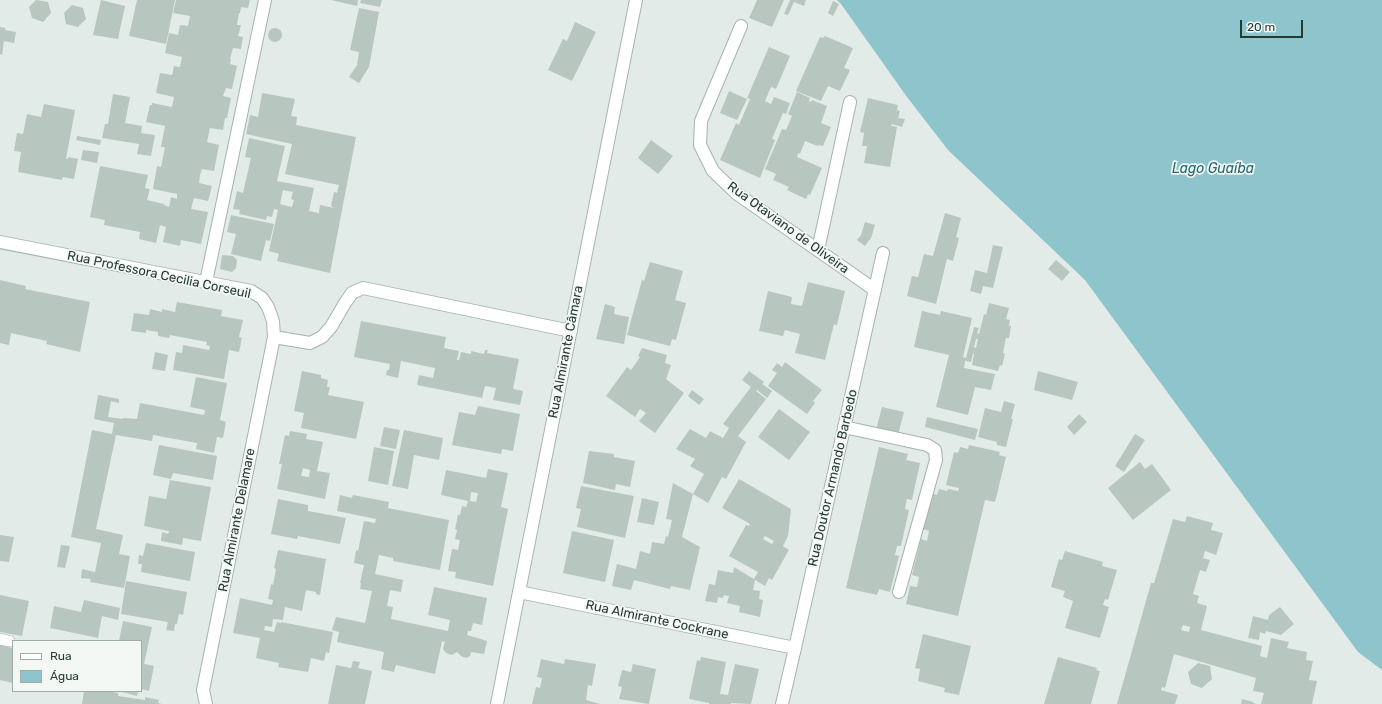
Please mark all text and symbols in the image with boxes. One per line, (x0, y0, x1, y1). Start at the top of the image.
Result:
scale bar (1242, 12, 1305, 38)
text: 20 m (1247, 20, 1275, 34)
water label: Lago Guaíba (1172, 161, 1254, 177)
street label: Rua Otaviano de Oliveira (724, 179, 852, 277)
street label: Rua Professora Cecilia Corseuil (66, 248, 252, 302)
street label: Rua Almirante Câmara (545, 284, 587, 420)
street label: Rua Doutor Armando Barbedo (805, 388, 861, 568)
street label: Rua Almirante Delamare (215, 447, 259, 593)
street label: Rua Almirante Cockrane (584, 597, 730, 643)
legend (12, 640, 142, 692)
text: Rua (50, 649, 72, 663)
text: Água (50, 669, 79, 683)

